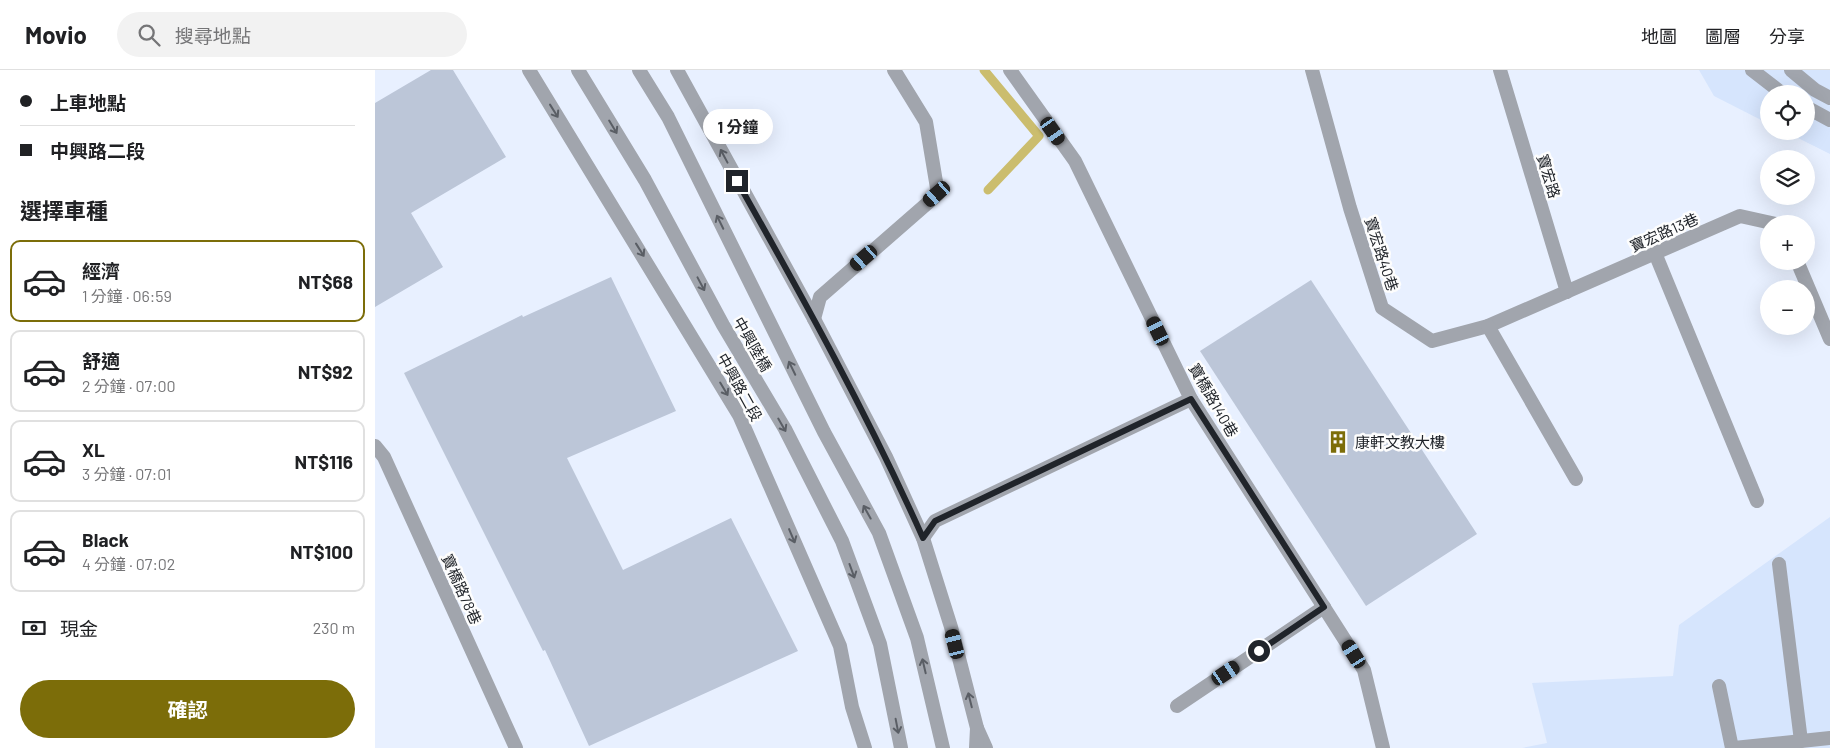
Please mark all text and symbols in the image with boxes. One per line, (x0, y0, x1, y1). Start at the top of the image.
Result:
search box (117, 12, 467, 57)
text: Movio (25, 20, 87, 49)
icon: search (135, 21, 163, 49)
text: 搜尋地點 (175, 24, 251, 47)
text: 地圖 (1641, 25, 1677, 47)
text: 圖層 (1705, 25, 1741, 47)
text: 分享 (1769, 25, 1805, 47)
map controls (1760, 85, 1815, 335)
button: locate (1760, 85, 1815, 140)
text: 上車地點 (50, 91, 126, 114)
one-way arrow (550, 104, 560, 118)
callout: 1 分鐘 (702, 108, 772, 144)
car (1038, 114, 1067, 148)
text: 1 分鐘 (718, 117, 758, 136)
one-way arrow (608, 119, 618, 133)
text: 中興路二段 (50, 139, 145, 162)
one-way arrow (718, 149, 728, 164)
button: layers (1760, 150, 1815, 205)
street label: 寶宏路 (1534, 152, 1564, 200)
route end (726, 170, 748, 192)
car (920, 178, 953, 210)
text: 選擇車種 (20, 197, 108, 223)
street label: 寶宏路13巷 (1627, 209, 1701, 255)
one-way arrow (715, 215, 724, 230)
street label: 寶宏路40巷 (1362, 215, 1402, 293)
button: + (1760, 215, 1815, 270)
one-way arrow (635, 242, 645, 256)
car (847, 242, 880, 274)
icon: car (22, 259, 67, 304)
text: 經濟 (82, 259, 120, 282)
text: NT$68 (298, 270, 353, 293)
one-way arrow (696, 276, 706, 291)
button: − (1760, 280, 1815, 335)
text: 1 分鐘 · 06:59 (82, 286, 172, 305)
street label: 中興陸橋 (730, 314, 776, 374)
car (1144, 314, 1171, 348)
icon: car (22, 349, 67, 394)
text: 舒適 (82, 349, 120, 372)
street label: 中興路二段 (714, 350, 766, 424)
text: NT$92 (298, 360, 353, 383)
street label: 寶橋路140巷 (1186, 360, 1242, 440)
one-way arrow (787, 361, 796, 376)
text: 2 分鐘 · 07:00 (82, 376, 176, 395)
one-way arrow (719, 381, 729, 395)
one-way arrow (777, 417, 787, 431)
building icon: 康軒文教大樓 (1325, 429, 1351, 455)
place label: 康軒文教大樓 (1355, 433, 1445, 451)
text: XL (82, 438, 105, 461)
icon: car (22, 439, 67, 484)
text: NT$116 (295, 450, 353, 473)
text: 3 分鐘 · 07:01 (82, 464, 171, 483)
one-way arrow (862, 504, 872, 519)
text: Black (82, 528, 129, 551)
one-way arrow (788, 528, 798, 543)
icon: car (22, 529, 67, 574)
text: NT$100 (290, 540, 353, 563)
street label: 寶橋路78巷 (439, 551, 485, 627)
text: 4 分鐘 · 07:02 (82, 554, 175, 573)
one-way arrow (849, 563, 858, 578)
icon: cash (20, 614, 48, 642)
text: 現金 (60, 617, 98, 640)
text: 230 m (313, 618, 355, 637)
car (944, 628, 965, 660)
car (1339, 637, 1368, 671)
route start (1248, 640, 1270, 662)
car (1209, 658, 1242, 688)
one-way arrow (919, 659, 928, 675)
button: 確認 (20, 680, 355, 738)
one-way arrow (965, 693, 974, 709)
one-way arrow (893, 718, 902, 734)

